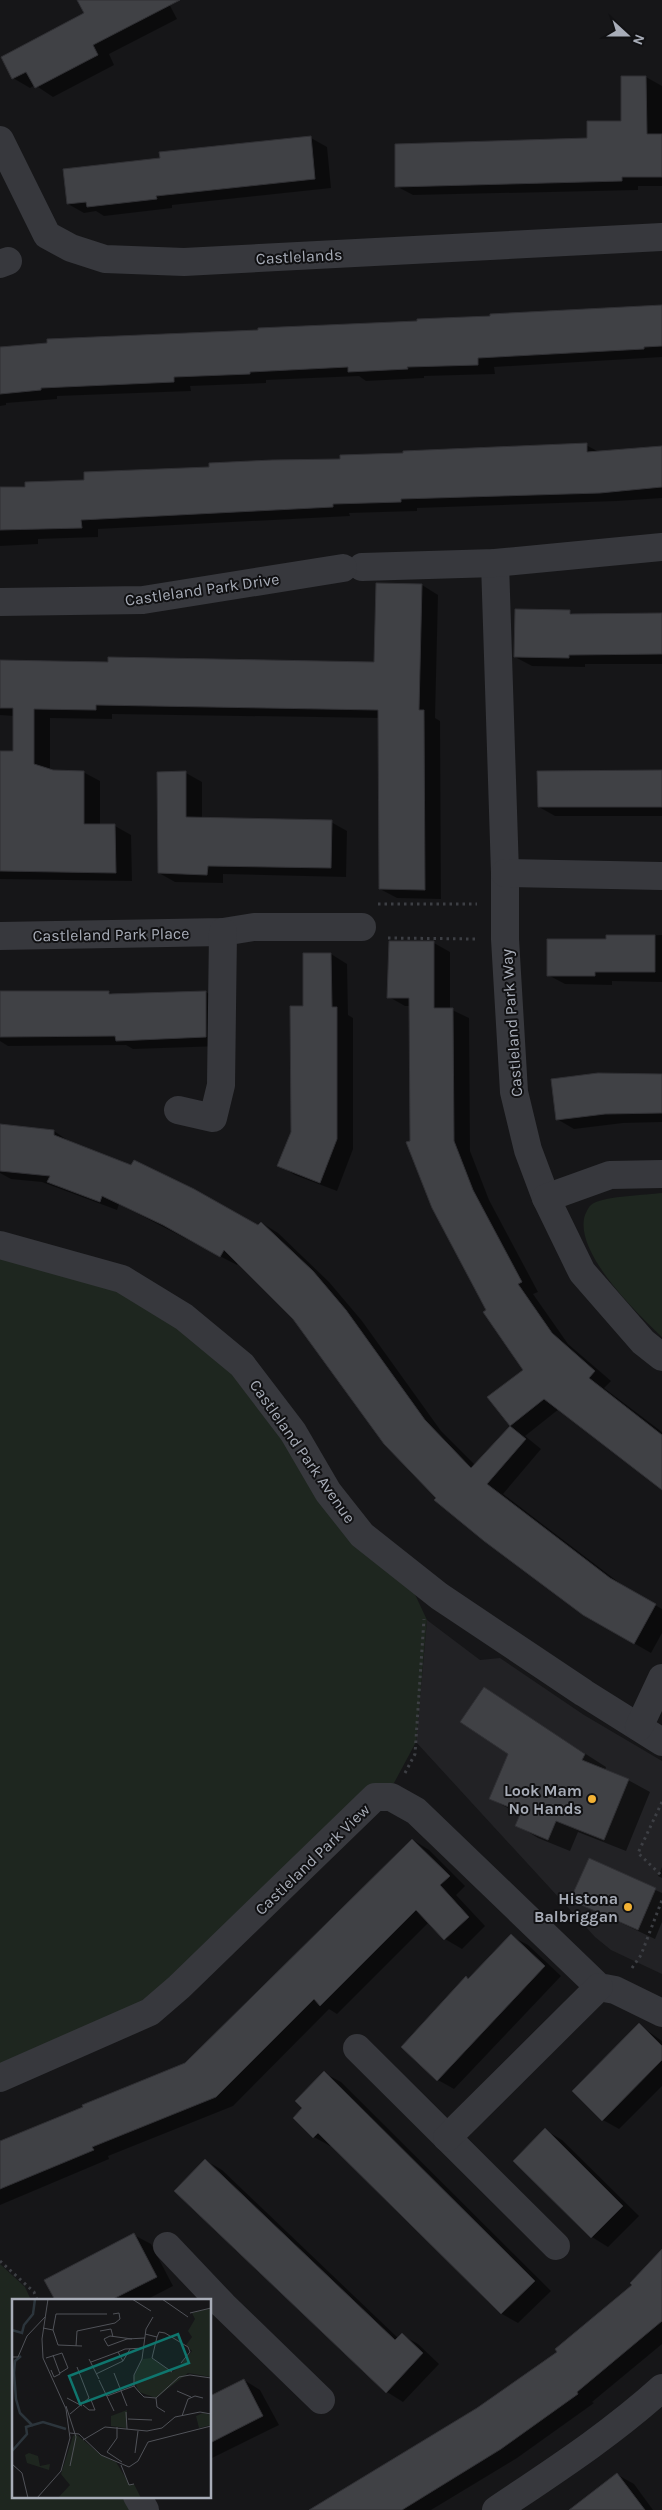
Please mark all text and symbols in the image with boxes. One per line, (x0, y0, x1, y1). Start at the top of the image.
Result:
north arrow (602, 10, 652, 60)
text: N (629, 32, 648, 47)
street label: Castlelands (255, 245, 343, 268)
street label: Castleland Park Drive (124, 569, 280, 610)
street label: Castleland Park Place (32, 924, 190, 945)
street label: Castleland Park Way (497, 948, 526, 1098)
street label: Castleland Park Avenue (246, 1376, 359, 1527)
place label: Look Mam No Hands (504, 1781, 582, 1818)
marker: Look Mam No Hands (586, 1793, 598, 1805)
street label: Castleland Park View (251, 1800, 374, 1919)
place label: Histona Balbriggan (534, 1889, 618, 1926)
marker: Histona Balbriggan (622, 1901, 634, 1913)
inset map (12, 2299, 211, 2498)

